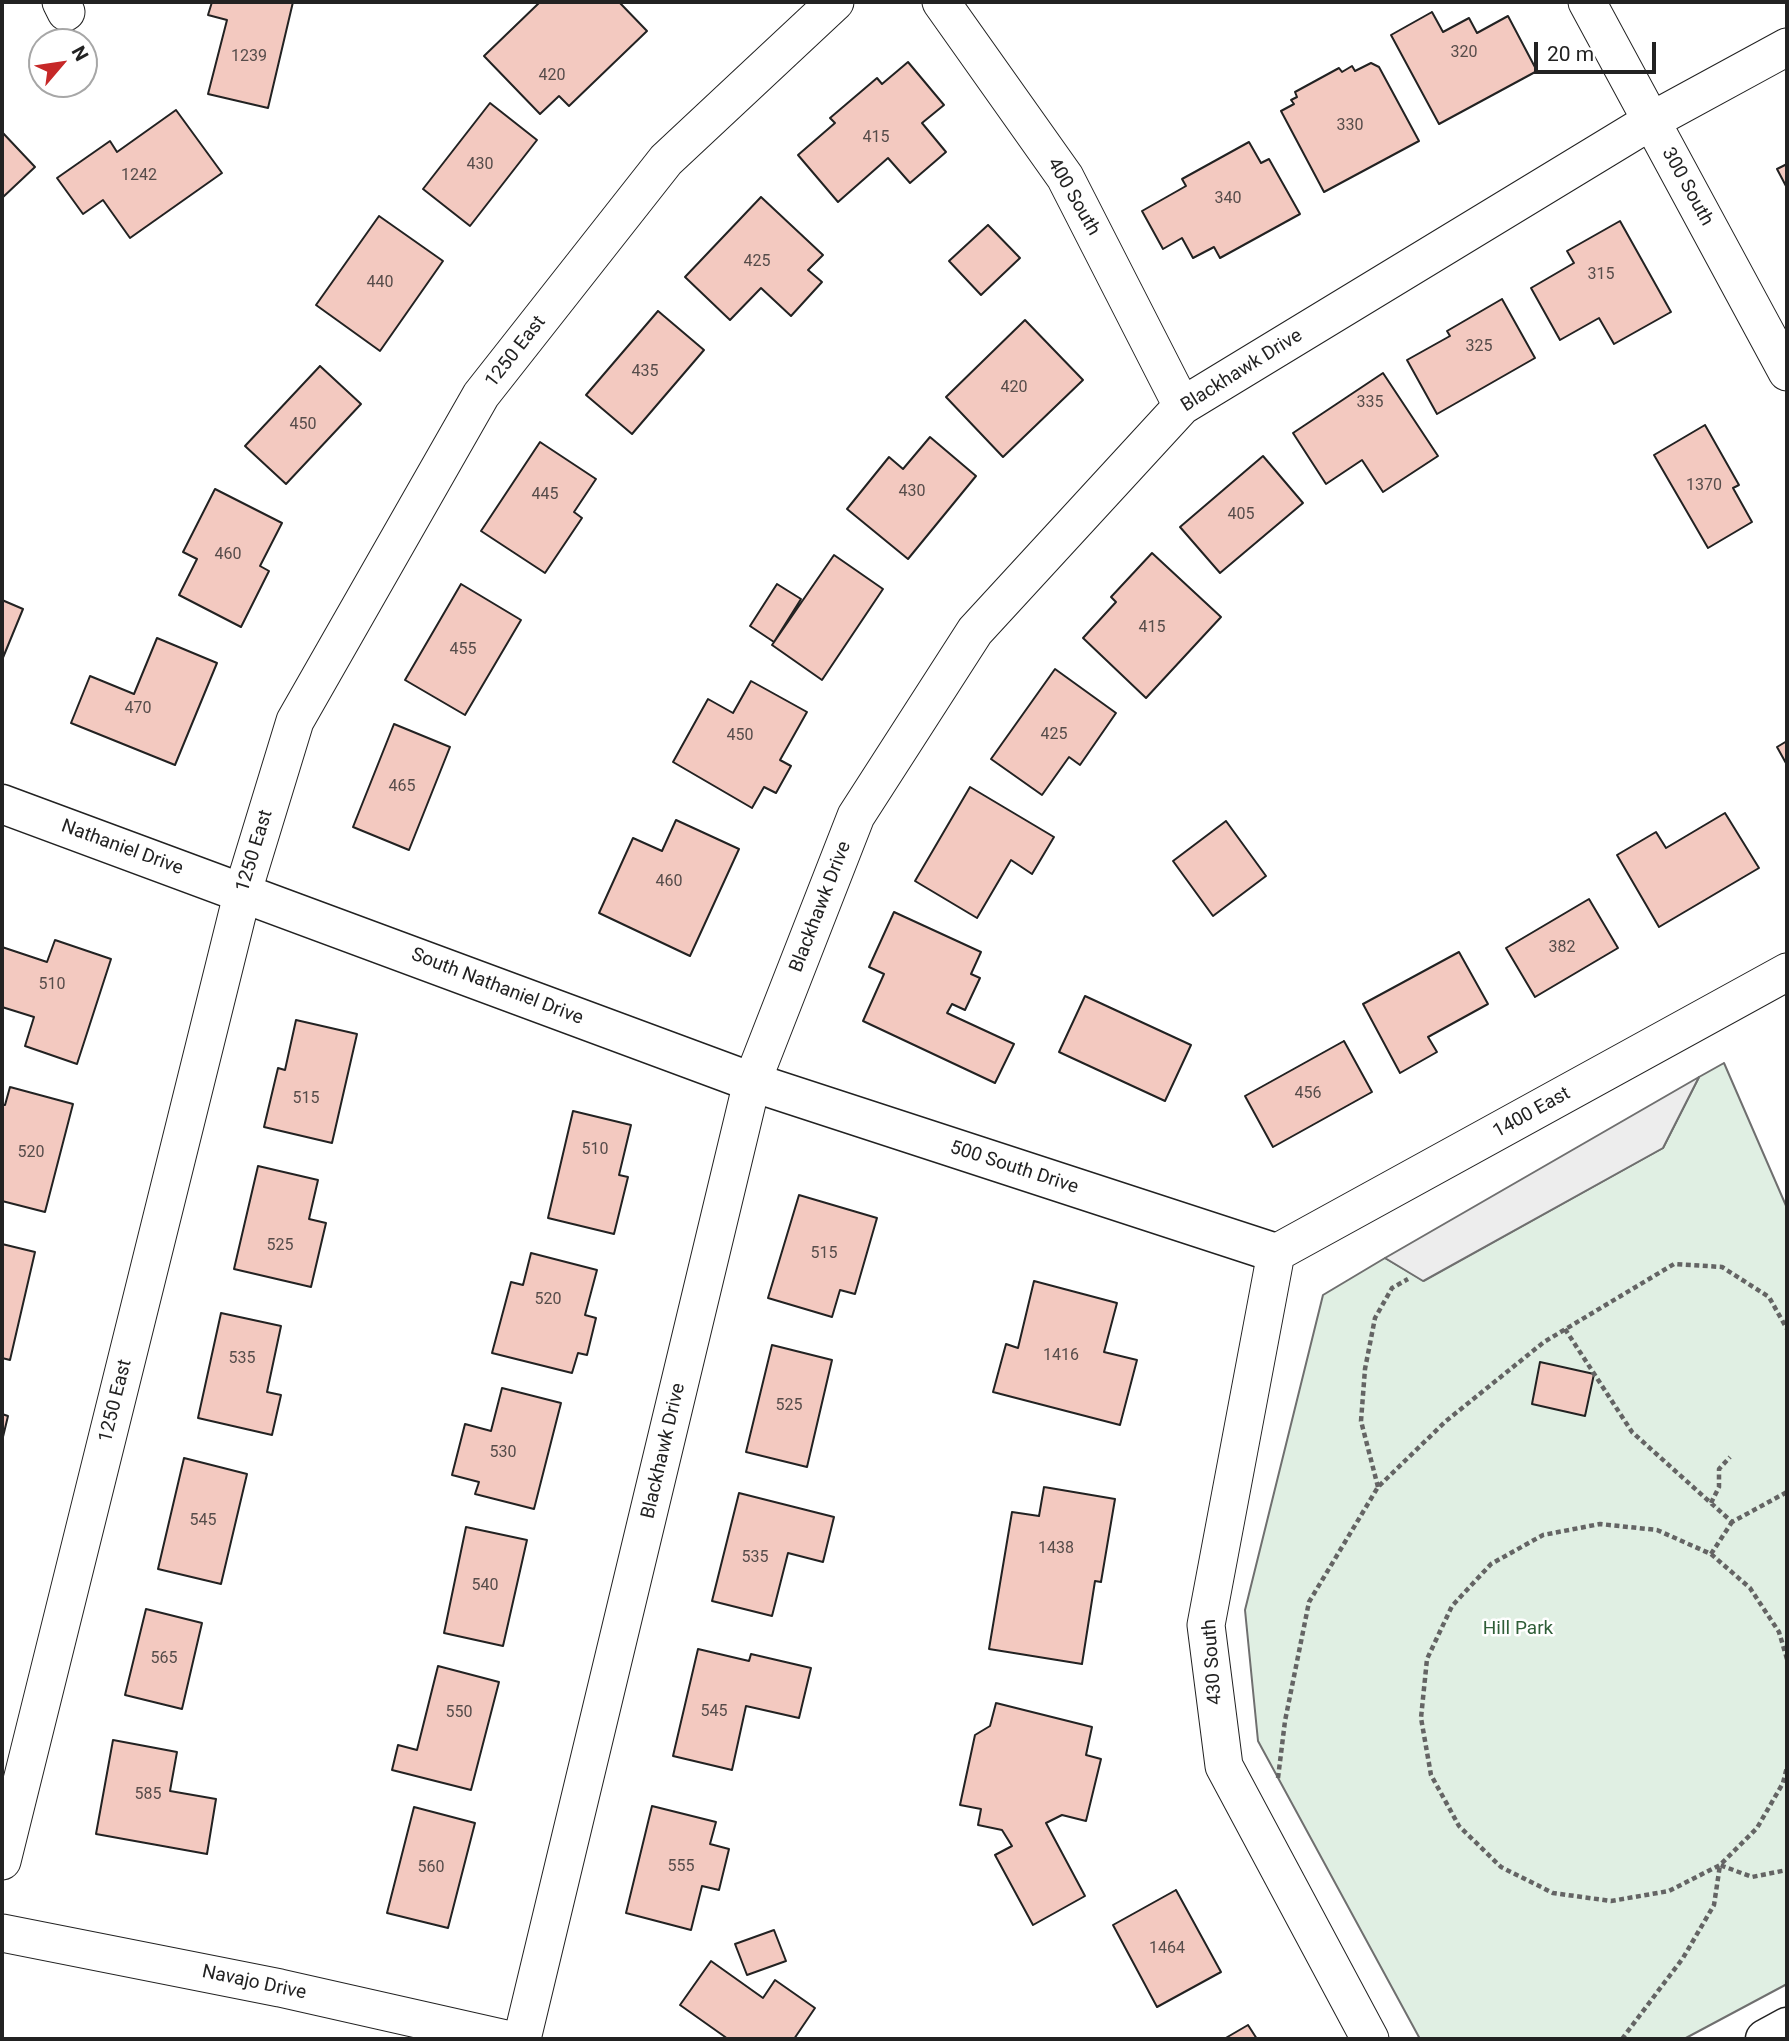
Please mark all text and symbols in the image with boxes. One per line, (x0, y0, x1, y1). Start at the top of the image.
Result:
north arrow (28, 28, 98, 98)
scale bar (1537, 28, 1660, 72)
text: N (67, 42, 93, 65)
text: 20 m (1547, 42, 1594, 66)
house number: 320 (1451, 43, 1477, 63)
house number: 1239 (231, 47, 267, 67)
house number: 420 (539, 66, 565, 86)
house number: 330 (1337, 116, 1363, 136)
house number: 415 (863, 128, 889, 148)
street label: 300 South (1656, 144, 1718, 230)
street label: 400 South (1042, 154, 1104, 240)
house number: 430 (467, 155, 493, 175)
house number: 1242 (121, 166, 157, 186)
house number: 340 (1215, 189, 1241, 209)
house number: 425 (744, 252, 770, 272)
house number: 315 (1588, 265, 1614, 285)
house number: 440 (367, 273, 393, 293)
street label: 1250 East (481, 312, 551, 392)
street label: Blackhawk Drive (1177, 325, 1307, 417)
house number: 325 (1466, 337, 1492, 357)
house number: 435 (632, 362, 658, 382)
house number: 420 (1001, 378, 1027, 398)
house number: 335 (1357, 393, 1383, 413)
house number: 450 (290, 415, 316, 435)
house number: 1370 (1686, 476, 1722, 496)
house number: 430 (899, 482, 925, 502)
house number: 445 (532, 485, 558, 505)
house number: 405 (1228, 505, 1254, 525)
house number: 460 (215, 545, 241, 565)
house number: 415 (1139, 618, 1165, 638)
house number: 455 (450, 640, 476, 660)
house number: 470 (125, 699, 151, 719)
house number: 425 (1041, 725, 1067, 745)
house number: 450 (727, 726, 753, 746)
house number: 465 (389, 777, 415, 797)
street label: 1250 East (232, 807, 278, 895)
street label: Nathaniel Drive (58, 815, 186, 881)
street label: Blackhawk Drive (786, 838, 856, 976)
house number: 460 (656, 872, 682, 892)
house number: 382 (1549, 938, 1575, 958)
street label: South Nathaniel Drive (408, 944, 586, 1030)
house number: 510 (39, 975, 65, 995)
street label: 1400 East (1489, 1083, 1575, 1143)
house number: 456 (1295, 1084, 1321, 1104)
house number: 515 (293, 1089, 319, 1109)
street label: 500 South Drive (947, 1137, 1081, 1199)
house number: 510 (582, 1140, 608, 1160)
house number: 520 (18, 1143, 44, 1163)
house number: 525 (267, 1236, 293, 1256)
house number: 515 (811, 1244, 837, 1264)
house number: 520 (535, 1290, 561, 1310)
house number: 1416 (1043, 1346, 1079, 1366)
house number: 535 (229, 1349, 255, 1369)
street label: 1250 East (95, 1357, 137, 1445)
street label: Blackhawk Drive (637, 1381, 691, 1521)
house number: 525 (776, 1396, 802, 1416)
house number: 530 (490, 1443, 516, 1463)
house number: 545 (190, 1511, 216, 1531)
house number: 1438 (1038, 1539, 1074, 1559)
house number: 535 (742, 1548, 768, 1568)
house number: 540 (472, 1576, 498, 1596)
street label: 430 South (1199, 1618, 1227, 1706)
park label: Hill Park (1483, 1618, 1553, 1640)
house number: 565 (151, 1649, 177, 1669)
house number: 545 (701, 1702, 727, 1722)
house number: 550 (446, 1703, 472, 1723)
house number: 585 (135, 1785, 161, 1805)
house number: 555 (668, 1857, 694, 1877)
house number: 560 (418, 1858, 444, 1878)
house number: 1464 (1149, 1939, 1185, 1959)
street label: Navajo Drive (200, 1961, 308, 2005)

